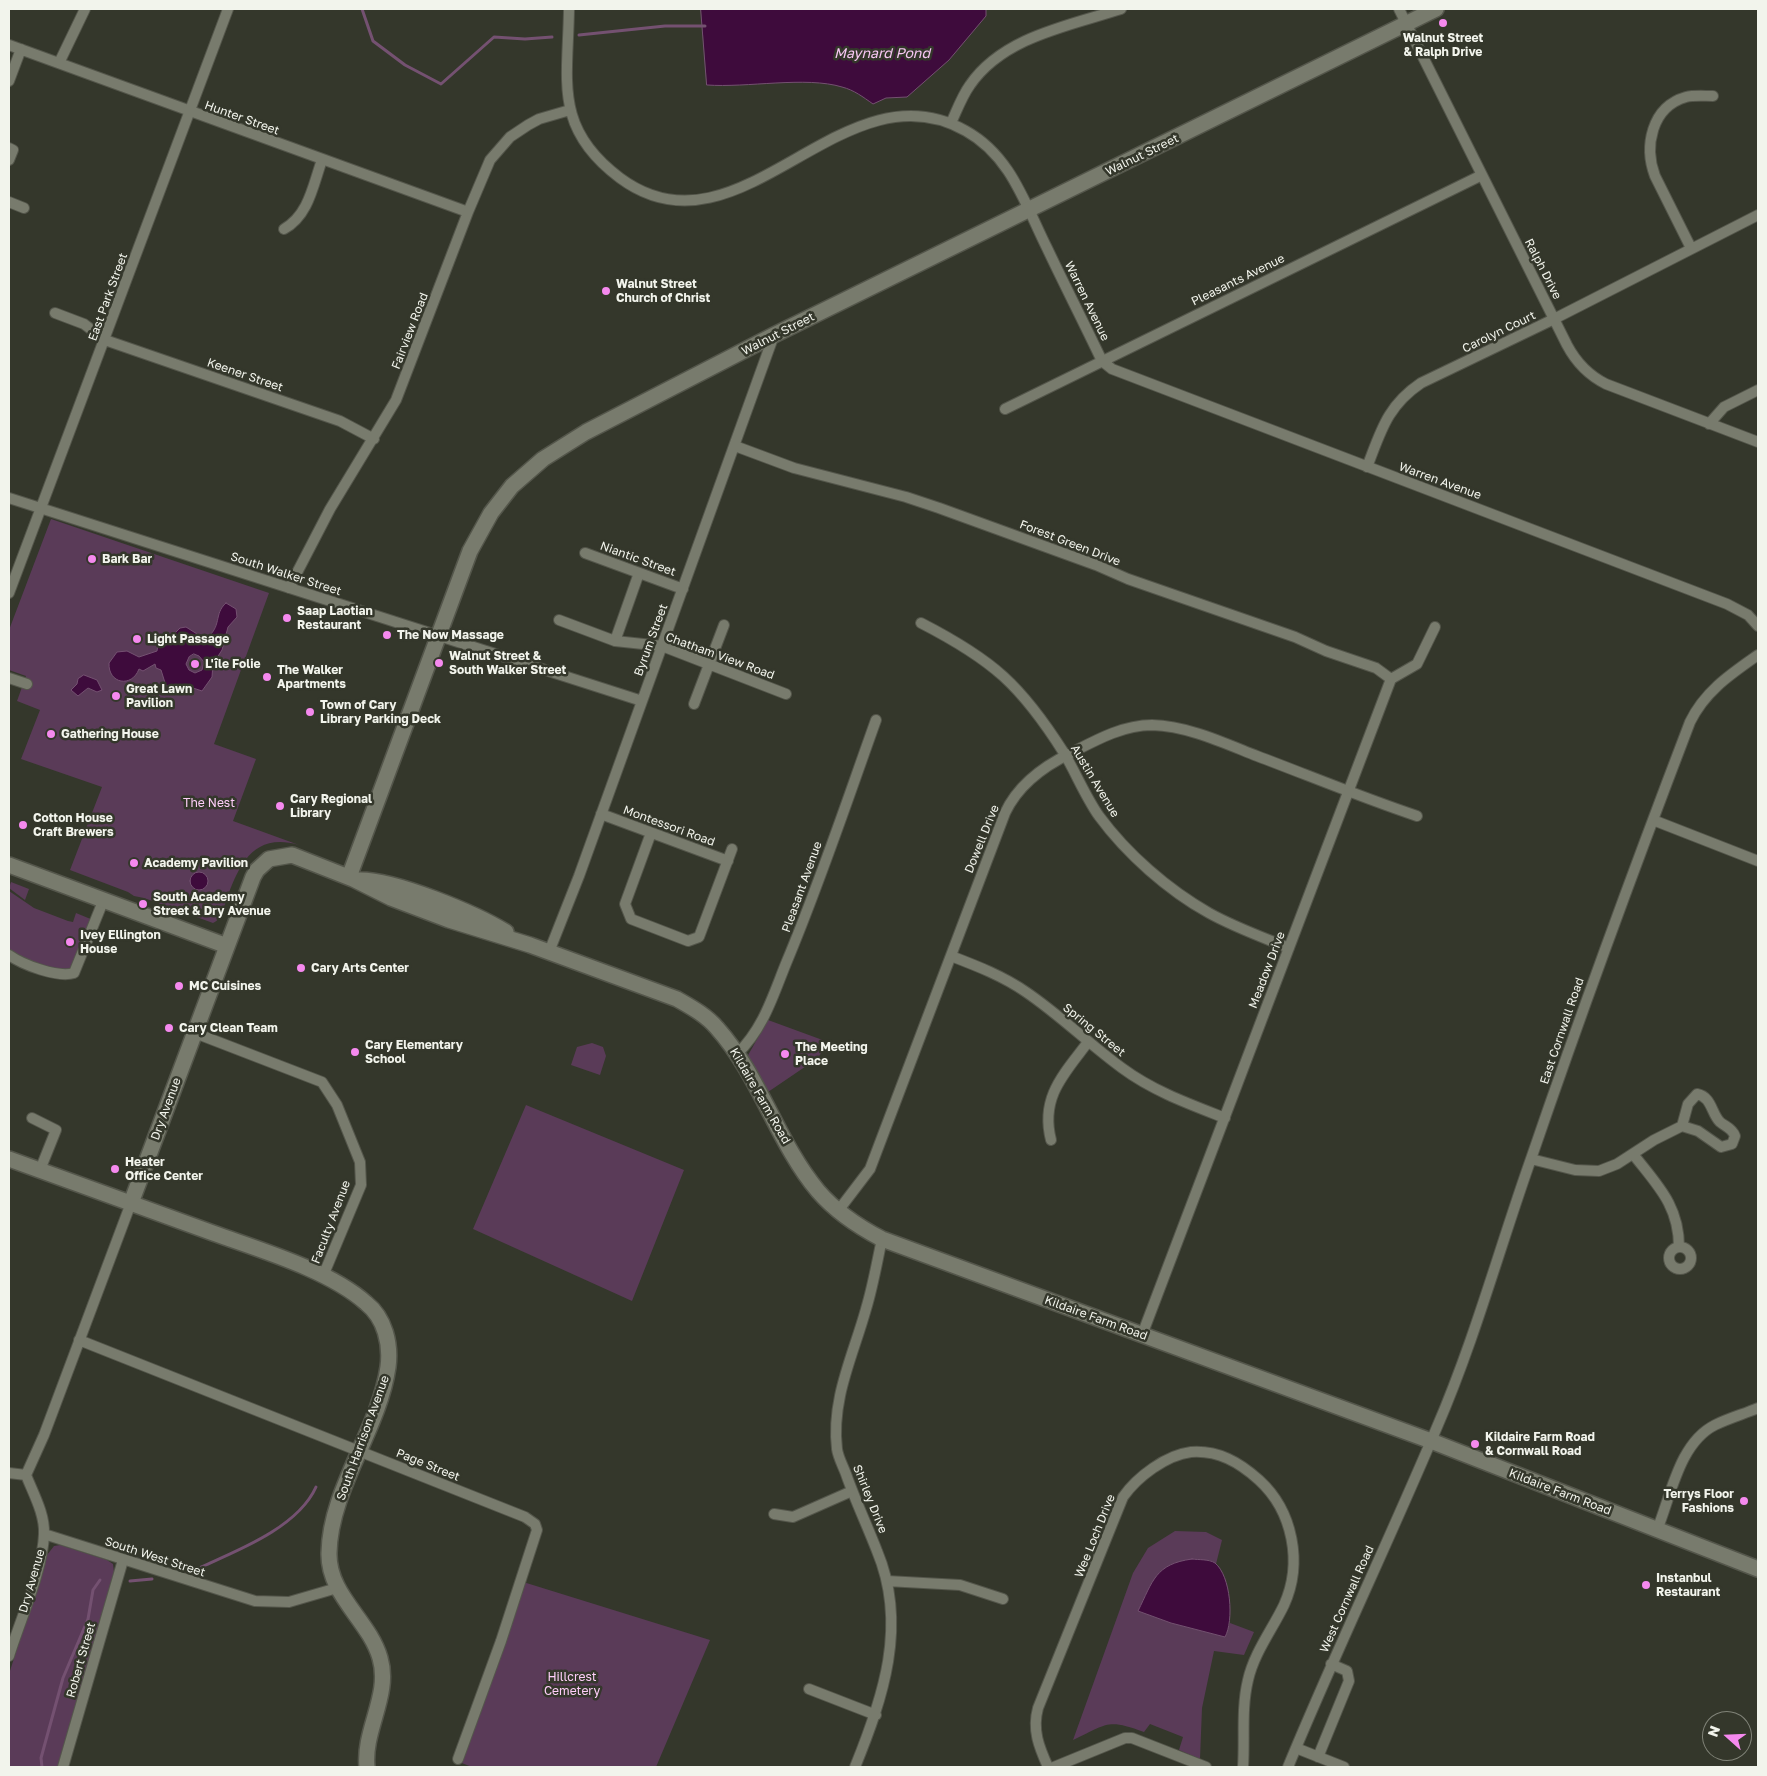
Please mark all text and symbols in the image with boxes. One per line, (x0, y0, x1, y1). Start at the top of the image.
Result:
marker: Walnut Street & Ralph Drive (1437, 17, 1449, 29)
place label: Walnut Street & Ralph Drive (1403, 31, 1483, 59)
water label: Maynard Pond (834, 46, 930, 62)
street label: Hunter Street (203, 98, 281, 138)
street label: Walnut Street (1103, 131, 1181, 179)
street label: Ralph Drive (1522, 236, 1564, 302)
street label: East Park Street (85, 251, 131, 343)
street label: Pleasants Avenue (1189, 251, 1287, 309)
street label: Warren Avenue (1062, 259, 1112, 343)
place label: Walnut Street Church of Christ (616, 277, 710, 305)
marker: Walnut Street Church of Christ (600, 285, 612, 297)
street label: Fairview Road (389, 291, 431, 371)
street label: Carolyn Court (1460, 308, 1538, 356)
street label: Walnut Street (739, 310, 817, 358)
street label: Keener Street (205, 355, 285, 395)
street label: Warren Avenue (1397, 459, 1483, 503)
street label: Forest Green Drive (1017, 517, 1123, 569)
street label: Niantic Street (598, 539, 678, 579)
street label: South Walker Street (229, 549, 343, 599)
place label: Bark Bar (102, 552, 152, 566)
marker: Bark Bar (86, 553, 98, 565)
street label: Byrum Street (631, 602, 671, 678)
place label: Saap Laotian Restaurant (297, 604, 373, 632)
marker: Saap Laotian Restaurant (281, 612, 293, 624)
place label: The Now Massage (397, 628, 504, 642)
marker: The Now Massage (381, 629, 393, 641)
street label: Chatham View Road (664, 630, 776, 682)
place label: Light Passage (147, 632, 229, 646)
marker: Light Passage (131, 633, 143, 645)
place label: Walnut Street & South Walker Street (449, 649, 566, 677)
place label: L'île Folie (205, 657, 261, 671)
marker: Walnut Street & South Walker Street (433, 657, 445, 669)
marker: L'île Folie (189, 658, 201, 670)
place label: The Walker Apartments (277, 663, 346, 691)
marker: The Walker Apartments (261, 671, 273, 683)
place label: Great Lawn Pavilion (126, 682, 192, 710)
marker: Great Lawn Pavilion (110, 690, 122, 702)
place label: Town of Cary Library Parking Deck (320, 698, 441, 726)
marker: Town of Cary Library Parking Deck (304, 706, 316, 718)
place label: Gathering House (61, 727, 159, 741)
marker: Gathering House (45, 728, 57, 740)
street label: Austin Avenue (1068, 742, 1122, 820)
place label: Cary Regional Library (290, 792, 372, 820)
park label: The Nest (183, 796, 235, 810)
marker: Cary Regional Library (274, 800, 286, 812)
street label: Montessori Road (621, 803, 717, 849)
street label: Dowell Drive (962, 803, 1002, 875)
place label: Cotton House Craft Brewers (33, 811, 114, 839)
marker: Cotton House Craft Brewers (17, 819, 29, 831)
street label: Pleasant Avenue (779, 839, 825, 935)
place label: Academy Pavilion (144, 856, 248, 870)
marker: Academy Pavilion (128, 857, 140, 869)
place label: South Academy Street & Dry Avenue (153, 890, 271, 918)
marker: South Academy Street & Dry Avenue (137, 898, 149, 910)
place label: Ivey Ellington House (80, 928, 161, 956)
street label: Meadow Drive (1246, 930, 1288, 1010)
marker: Ivey Ellington House (64, 936, 76, 948)
place label: Cary Arts Center (311, 961, 409, 975)
marker: Cary Arts Center (295, 962, 307, 974)
street label: East Cornwall Road (1537, 976, 1587, 1086)
place label: MC Cuisines (189, 979, 261, 993)
marker: MC Cuisines (173, 980, 185, 992)
street label: Spring Street (1060, 1000, 1128, 1060)
place label: Cary Clean Team (179, 1021, 278, 1035)
marker: Cary Clean Team (163, 1022, 175, 1034)
place label: Cary Elementary School (365, 1038, 463, 1066)
place label: The Meeting Place (795, 1040, 868, 1068)
street label: Kildaire Farm Road (727, 1045, 793, 1147)
marker: Cary Elementary School (349, 1046, 361, 1058)
marker: The Meeting Place (779, 1048, 791, 1060)
street label: Dry Avenue (148, 1076, 184, 1142)
place label: Heater Office Center (125, 1155, 203, 1183)
marker: Heater Office Center (109, 1163, 121, 1175)
street label: Faculty Avenue (308, 1178, 354, 1266)
street label: Kildaire Farm Road (1043, 1293, 1149, 1343)
street label: South Harrison Avenue (334, 1373, 392, 1503)
place label: Kildaire Farm Road & Cornwall Road (1485, 1430, 1595, 1458)
marker: Kildaire Farm Road & Cornwall Road (1469, 1438, 1481, 1450)
street label: Page Street (394, 1446, 462, 1484)
street label: Shirley Drive (850, 1463, 890, 1535)
street label: Kildaire Farm Road (1507, 1466, 1613, 1518)
place label: Terrys Floor Fashions (1663, 1487, 1734, 1515)
street label: Wee Loch Drive (1072, 1492, 1118, 1580)
marker: Terrys Floor Fashions (1738, 1495, 1750, 1507)
street label: South West Street (103, 1534, 207, 1580)
street label: West Cornwall Road (1317, 1543, 1377, 1655)
street label: Dry Avenue (16, 1548, 48, 1614)
place label: Instanbul Restaurant (1656, 1571, 1720, 1599)
marker: Instanbul Restaurant (1640, 1579, 1652, 1591)
street label: Robert Street (63, 1621, 99, 1699)
park label: Hillcrest Cemetery (544, 1670, 600, 1698)
north arrow (1702, 1711, 1752, 1761)
text: N (1704, 1723, 1723, 1739)

